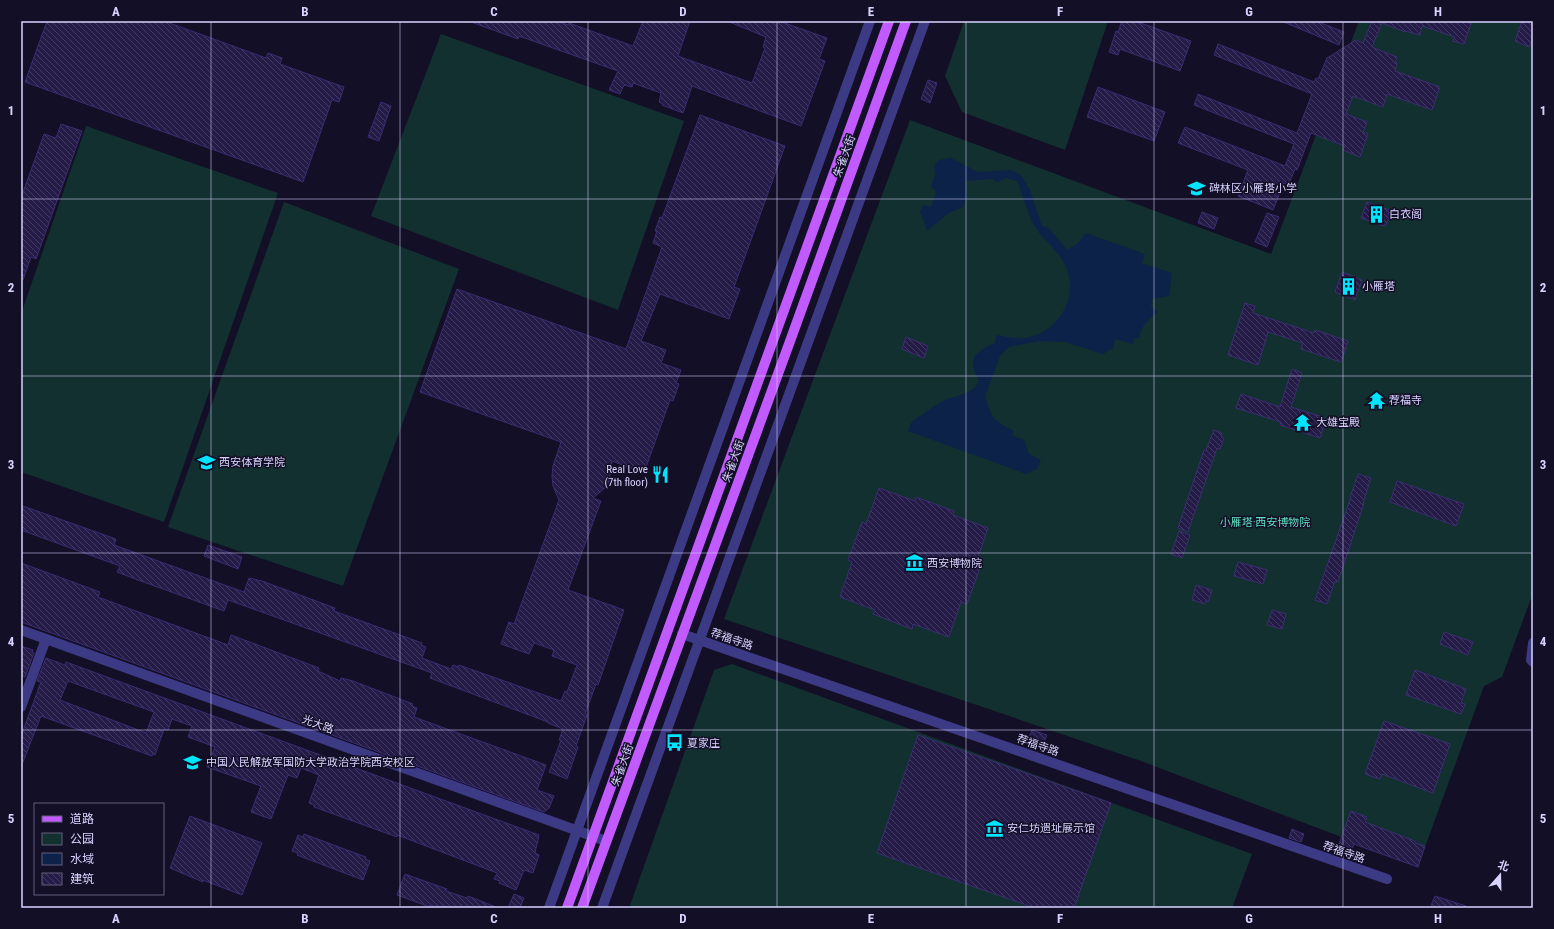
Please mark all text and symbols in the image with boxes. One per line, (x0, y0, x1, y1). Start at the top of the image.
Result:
text: A (112, 4, 120, 19)
text: B (301, 4, 309, 19)
text: C (490, 4, 498, 19)
text: D (679, 4, 687, 19)
text: E (868, 4, 875, 19)
text: F (1057, 4, 1063, 19)
text: G (1245, 4, 1253, 19)
text: H (1434, 4, 1442, 19)
text: 1 (8, 103, 14, 118)
text: 1 (1540, 103, 1546, 118)
street label: 朱雀大街 (831, 133, 858, 179)
school or university icon: 碑林区小雁塔小学 (1186, 178, 1206, 198)
place label: 碑林区小雁塔小学 (1209, 182, 1297, 195)
building icon: 白衣阁 (1366, 204, 1386, 224)
place label: 白衣阁 (1389, 208, 1422, 221)
building icon: 小雁塔 (1339, 276, 1359, 296)
text: 2 (8, 280, 15, 295)
place label: 小雁塔 (1362, 280, 1395, 293)
text: 2 (1540, 280, 1547, 295)
temple icon: 荐福寺 (1366, 390, 1386, 410)
place label: 荐福寺 (1389, 394, 1422, 407)
temple icon: 大雄宝殿 (1293, 412, 1313, 432)
place label: 大雄宝殿 (1316, 416, 1360, 429)
street label: 朱雀大街 (720, 438, 747, 484)
school or university icon: 西安体育学院 (196, 452, 216, 472)
place label: 西安体育学院 (219, 456, 285, 469)
text: 3 (8, 457, 14, 472)
text: 3 (1540, 457, 1546, 472)
place label: Real Love (7th floor) (605, 463, 648, 489)
restaurant icon: Real Love (7th floor) (651, 465, 671, 485)
park label: 小雁塔·西安博物院 (1220, 516, 1310, 529)
museum icon: 西安博物院 (904, 553, 924, 573)
place label: 西安博物院 (927, 557, 982, 570)
street label: 荐福寺路 (709, 626, 755, 653)
text: 4 (8, 634, 15, 649)
text: 4 (1540, 634, 1547, 649)
street label: 光大路 (300, 713, 336, 736)
street label: 荐福寺路 (1015, 732, 1061, 759)
bus stop icon: 夏家庄 (664, 733, 684, 753)
place label: 夏家庄 (687, 737, 720, 750)
street label: 朱雀大街 (609, 742, 636, 788)
school or university icon: 中国人民解放军国防大学政治学院西安校区 (183, 752, 203, 772)
place label: 中国人民解放军国防大学政治学院西安校区 (206, 756, 415, 769)
legend (34, 803, 164, 895)
text: 5 (8, 811, 15, 826)
text: 5 (1540, 811, 1547, 826)
text: 道路 (70, 812, 94, 826)
museum icon: 安仁坊遗址展示馆 (984, 818, 1004, 838)
place label: 安仁坊遗址展示馆 (1007, 822, 1095, 835)
text: 公园 (70, 832, 94, 846)
street label: 荐福寺路 (1321, 839, 1367, 866)
text: 水域 (70, 852, 94, 866)
north arrow (1480, 855, 1520, 895)
text: 北 (1496, 858, 1511, 874)
text: 建筑 (70, 872, 94, 886)
text: A (112, 911, 120, 926)
text: B (301, 911, 309, 926)
text: C (490, 911, 498, 926)
text: D (679, 911, 687, 926)
text: E (868, 911, 875, 926)
text: F (1057, 911, 1063, 926)
text: G (1245, 911, 1253, 926)
text: H (1434, 911, 1442, 926)

